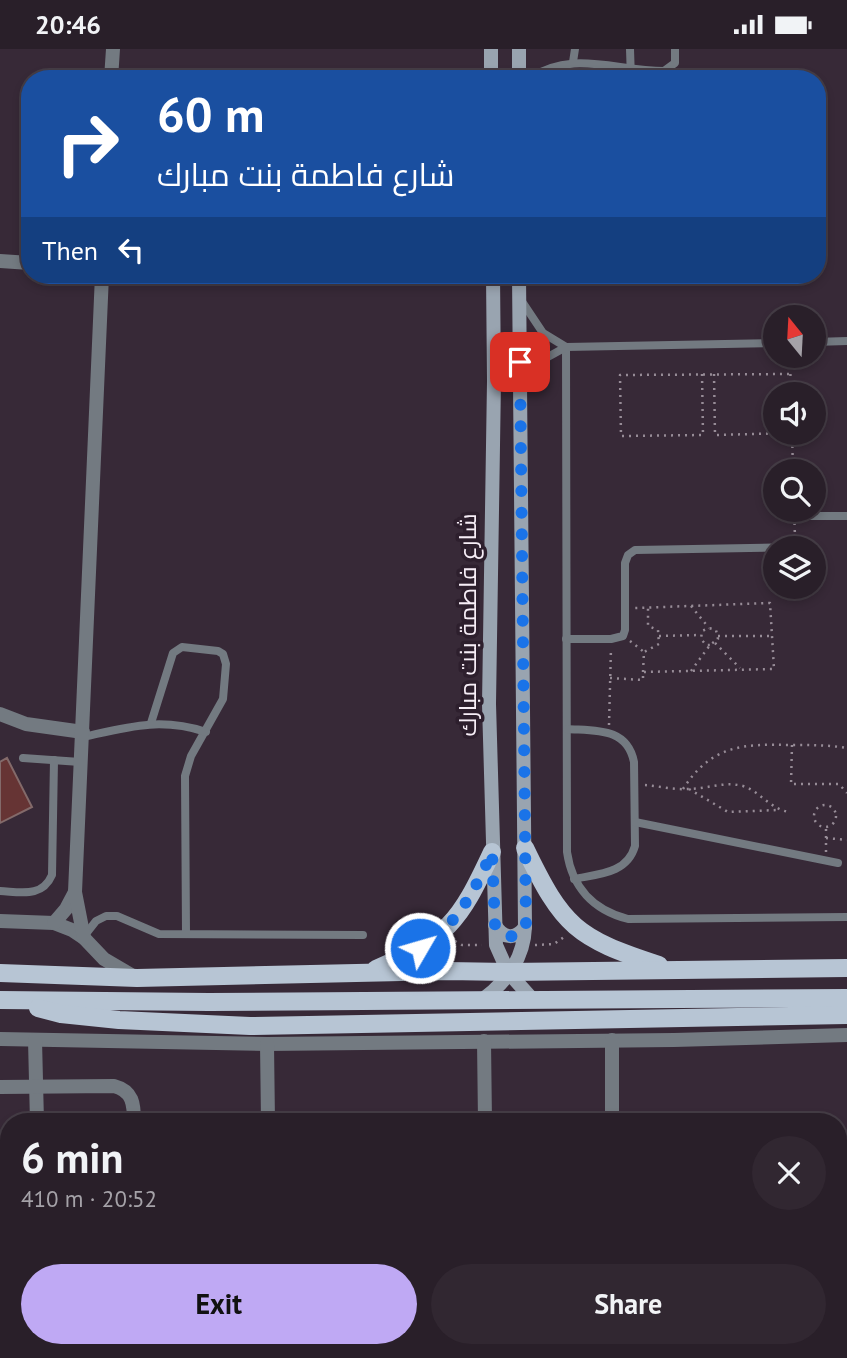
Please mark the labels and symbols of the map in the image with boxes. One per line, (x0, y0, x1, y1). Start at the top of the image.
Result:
north arrow (763, 305, 826, 367)
pin (490, 332, 550, 392)
street label: شارع فاطمة بنت مبارك (452, 513, 484, 737)
position arrow (383, 911, 457, 985)

